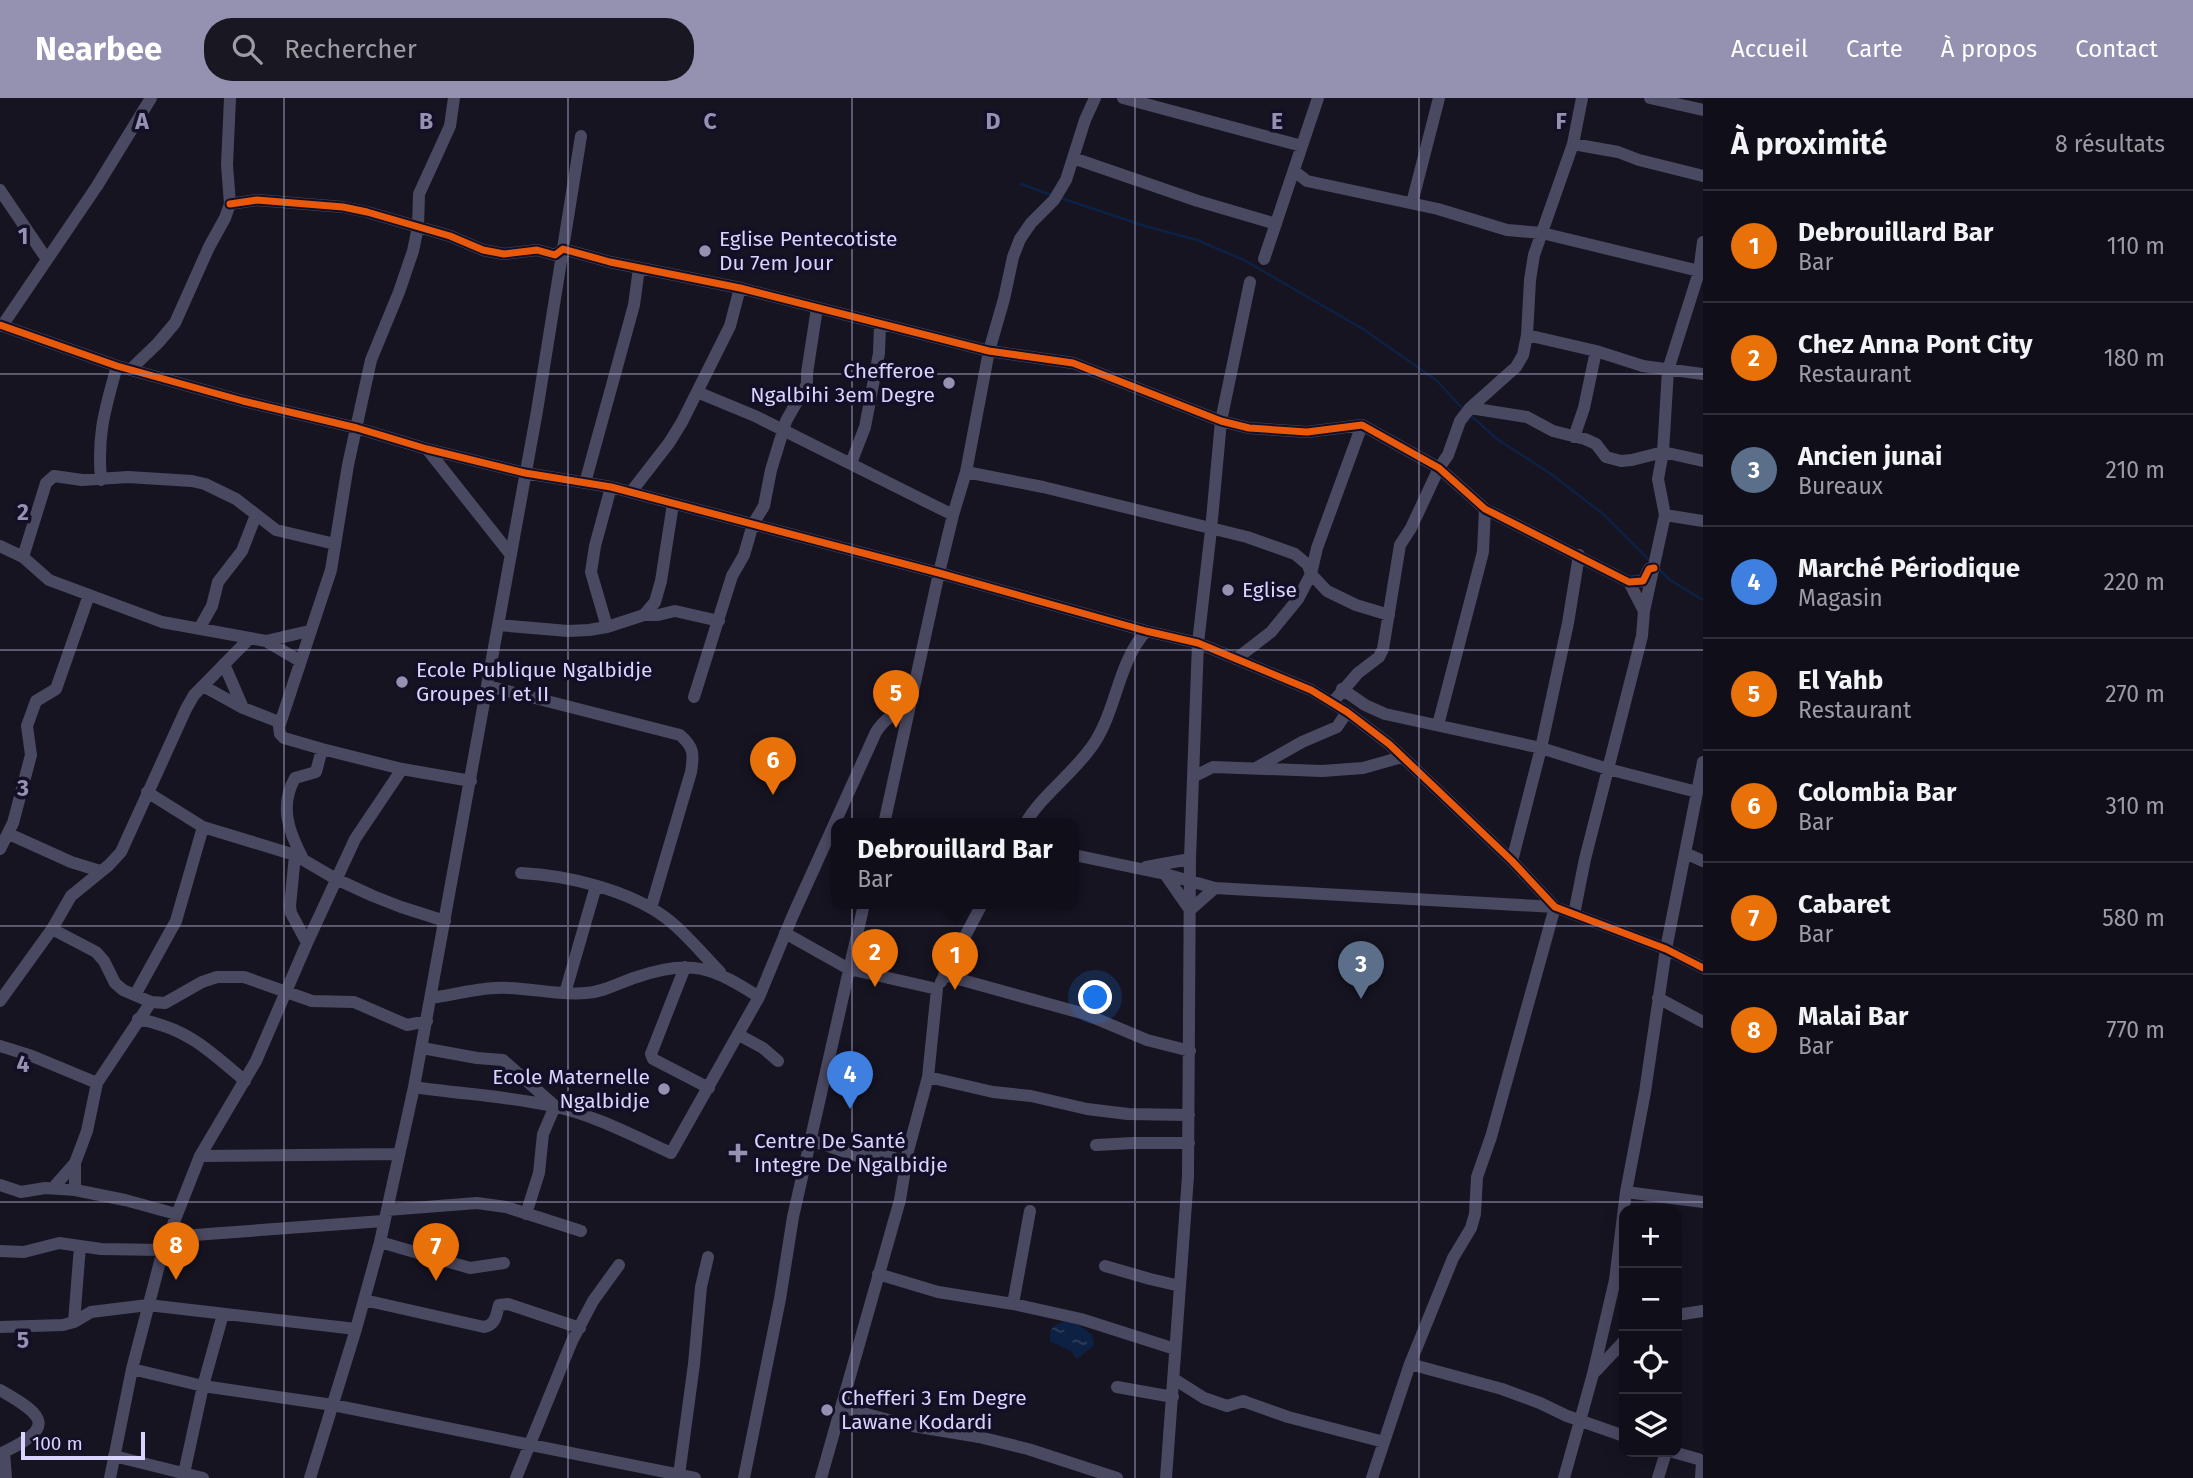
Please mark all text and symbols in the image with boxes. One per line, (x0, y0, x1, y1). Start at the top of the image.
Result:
search box (204, 18, 694, 81)
text: Nearbee (35, 29, 162, 69)
icon: search (228, 30, 266, 68)
text: Rechercher (284, 34, 417, 65)
text: Accueil (1731, 35, 1808, 63)
text: Carte (1846, 35, 1903, 63)
text: À propos (1941, 35, 2037, 63)
text: Contact (2075, 35, 2158, 63)
text: A (134, 107, 149, 135)
text: B (419, 107, 433, 135)
text: C (703, 107, 717, 135)
text: D (986, 107, 1001, 135)
text: E (1271, 107, 1283, 135)
text: F (1555, 107, 1567, 135)
text: À proximité (1731, 126, 1887, 162)
text: 8 résultats (2055, 130, 2165, 158)
text: Debrouillard Bar (1798, 217, 1994, 248)
text: 1 (18, 222, 28, 250)
place label: Eglise Pentecotiste Du 7em Jour (719, 226, 898, 276)
text: 1 (1749, 232, 1759, 260)
text: 110 m (2107, 232, 2165, 260)
marker: Eglise Pentecotiste Du 7em Jour (697, 243, 713, 259)
text: Bar (1798, 248, 1833, 276)
text: Chez Anna Pont City (1798, 329, 2033, 360)
text: 2 (1748, 344, 1760, 372)
text: 180 m (2104, 344, 2165, 372)
place label: Chefferoe Ngalbihi 3em Degre (750, 358, 935, 408)
text: Restaurant (1798, 360, 1911, 388)
marker: Chefferoe Ngalbihi 3em Degre (941, 375, 957, 391)
text: Ancien junai (1798, 441, 1942, 472)
text: 3 (1748, 456, 1760, 484)
text: 210 m (2106, 456, 2165, 484)
text: Bureaux (1798, 472, 1883, 500)
text: 2 (17, 498, 29, 526)
text: Marché Périodique (1798, 553, 2020, 584)
text: 4 (1748, 568, 1761, 596)
text: 220 m (2104, 568, 2165, 596)
place label: Eglise (1242, 577, 1297, 603)
marker: Eglise (1220, 582, 1236, 598)
text: Magasin (1798, 584, 1883, 612)
place label: Ecole Publique Ngalbidje Groupes I et II (416, 657, 652, 707)
text: El Yahb (1798, 665, 1883, 696)
pin: 5 (873, 670, 919, 728)
marker: Ecole Publique Ngalbidje Groupes I et II (394, 674, 410, 690)
text: 5 (1748, 680, 1760, 708)
text: 270 m (2105, 680, 2165, 708)
text: Restaurant (1798, 696, 1911, 724)
pin: 6 (750, 737, 796, 795)
text: 3 (16, 774, 29, 802)
text: Colombia Bar (1798, 777, 1956, 808)
text: 6 (1748, 792, 1760, 820)
text: 310 m (2105, 792, 2165, 820)
text: Bar (1798, 808, 1833, 836)
popup (831, 818, 1079, 909)
text: Debrouillard Bar (857, 834, 1053, 865)
text: Bar (857, 865, 893, 893)
text: Cabaret (1798, 889, 1890, 920)
text: 7 (1749, 904, 1759, 932)
text: 580 m (2102, 904, 2165, 932)
text: Bar (1798, 920, 1833, 948)
pin: 2 (852, 929, 898, 987)
pin: 1 (932, 932, 978, 990)
pin: 3 (1338, 941, 1384, 999)
your location (1078, 980, 1112, 1014)
text: Malai Bar (1798, 1001, 1908, 1032)
text: 8 (1747, 1016, 1761, 1044)
text: 770 m (2106, 1016, 2165, 1044)
text: Bar (1798, 1032, 1833, 1060)
text: 4 (17, 1050, 30, 1078)
pin: 4 (827, 1051, 873, 1109)
place label: Ecole Maternelle Ngalbidje (492, 1064, 650, 1114)
marker: Ecole Maternelle Ngalbidje (656, 1081, 672, 1097)
place label: Centre De Santé Integre De Ngalbidje (754, 1128, 948, 1178)
marker: Centre De Santé Integre De Ngalbidje (728, 1143, 748, 1163)
map controls (1619, 1205, 1682, 1457)
button: + (1619, 1205, 1682, 1268)
pin: 8 (153, 1222, 199, 1280)
pin: 7 (413, 1223, 459, 1281)
button: − (1619, 1268, 1682, 1331)
text: 5 (17, 1326, 29, 1354)
button: locate (1619, 1331, 1682, 1394)
place label: Chefferi 3 Em Degre Lawane Kodardi (841, 1385, 1027, 1435)
button: layers (1619, 1394, 1682, 1457)
marker: Chefferi 3 Em Degre Lawane Kodardi (819, 1402, 835, 1418)
scale bar (21, 1429, 145, 1461)
text: 100 m (32, 1432, 83, 1455)

